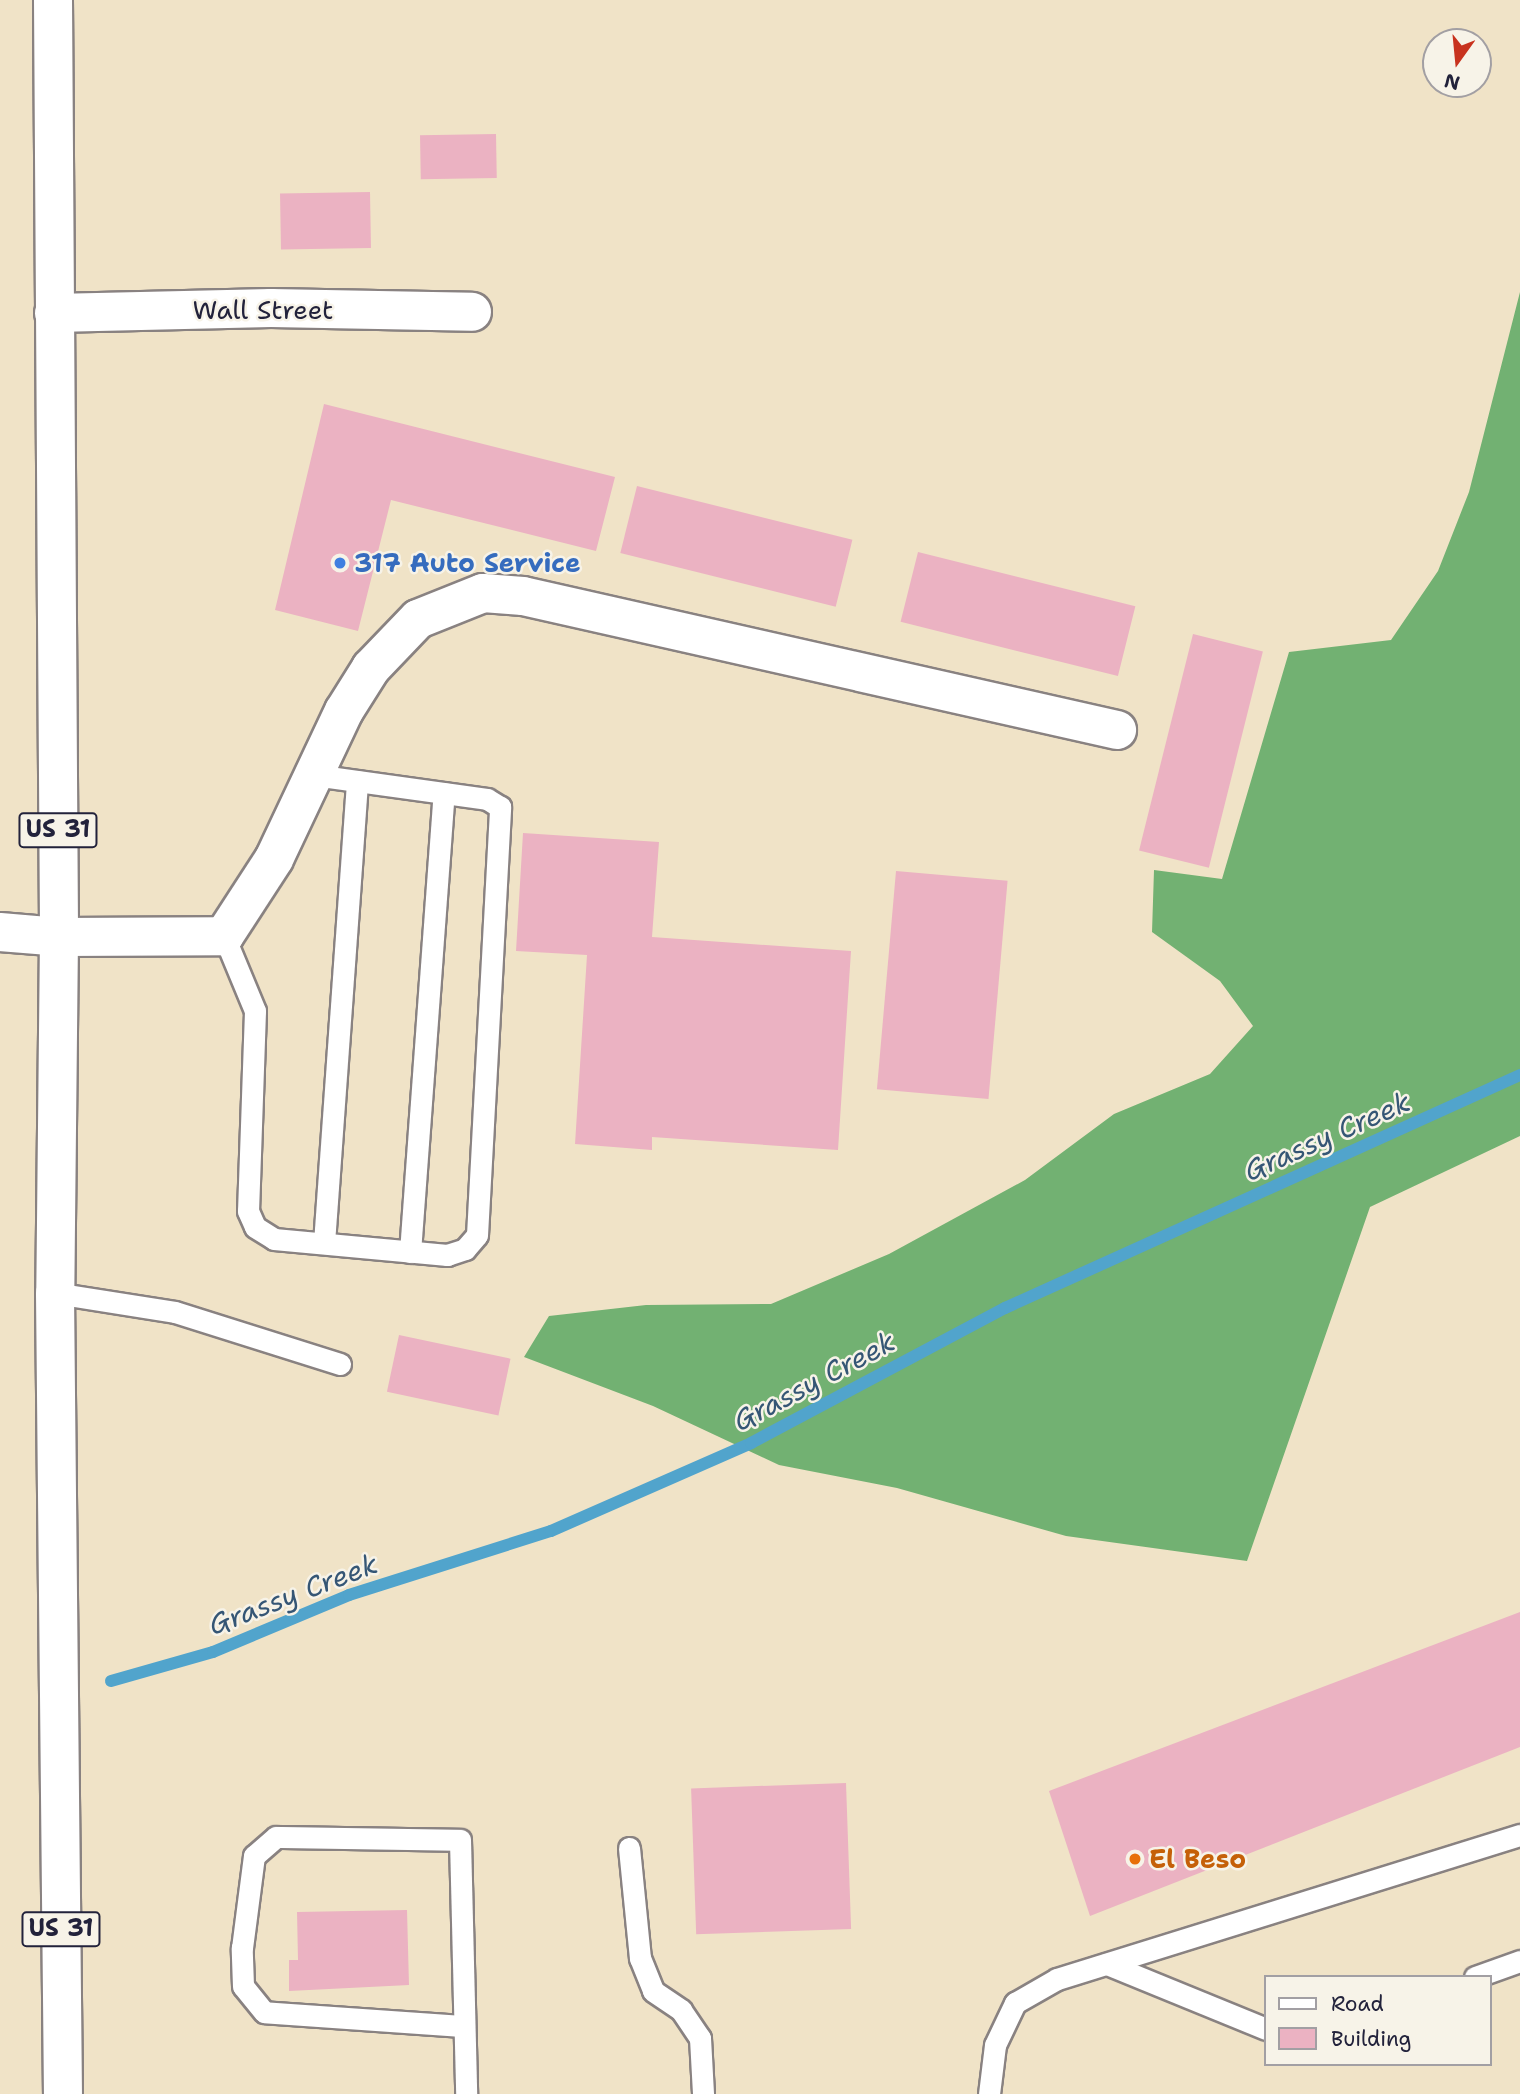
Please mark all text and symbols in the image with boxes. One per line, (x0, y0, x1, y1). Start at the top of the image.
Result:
north arrow (1422, 28, 1492, 98)
text: N (1441, 68, 1462, 96)
street label: Wall Street (193, 294, 333, 326)
place label: 317 Auto Service (354, 547, 581, 579)
marker: 317 Auto Service (332, 555, 348, 571)
road number: US 31 (18, 810, 98, 850)
water label: Grassy Creek (1239, 1084, 1415, 1188)
water label: Grassy Creek (727, 1324, 901, 1438)
water label: Grassy Creek (204, 1546, 382, 1642)
place label: El Beso (1149, 1843, 1246, 1875)
marker: El Beso (1127, 1851, 1143, 1867)
road number: US 31 (21, 1908, 101, 1950)
legend (1264, 1975, 1492, 2066)
text: Road (1331, 1990, 1384, 2018)
text: Building (1331, 2025, 1411, 2053)

